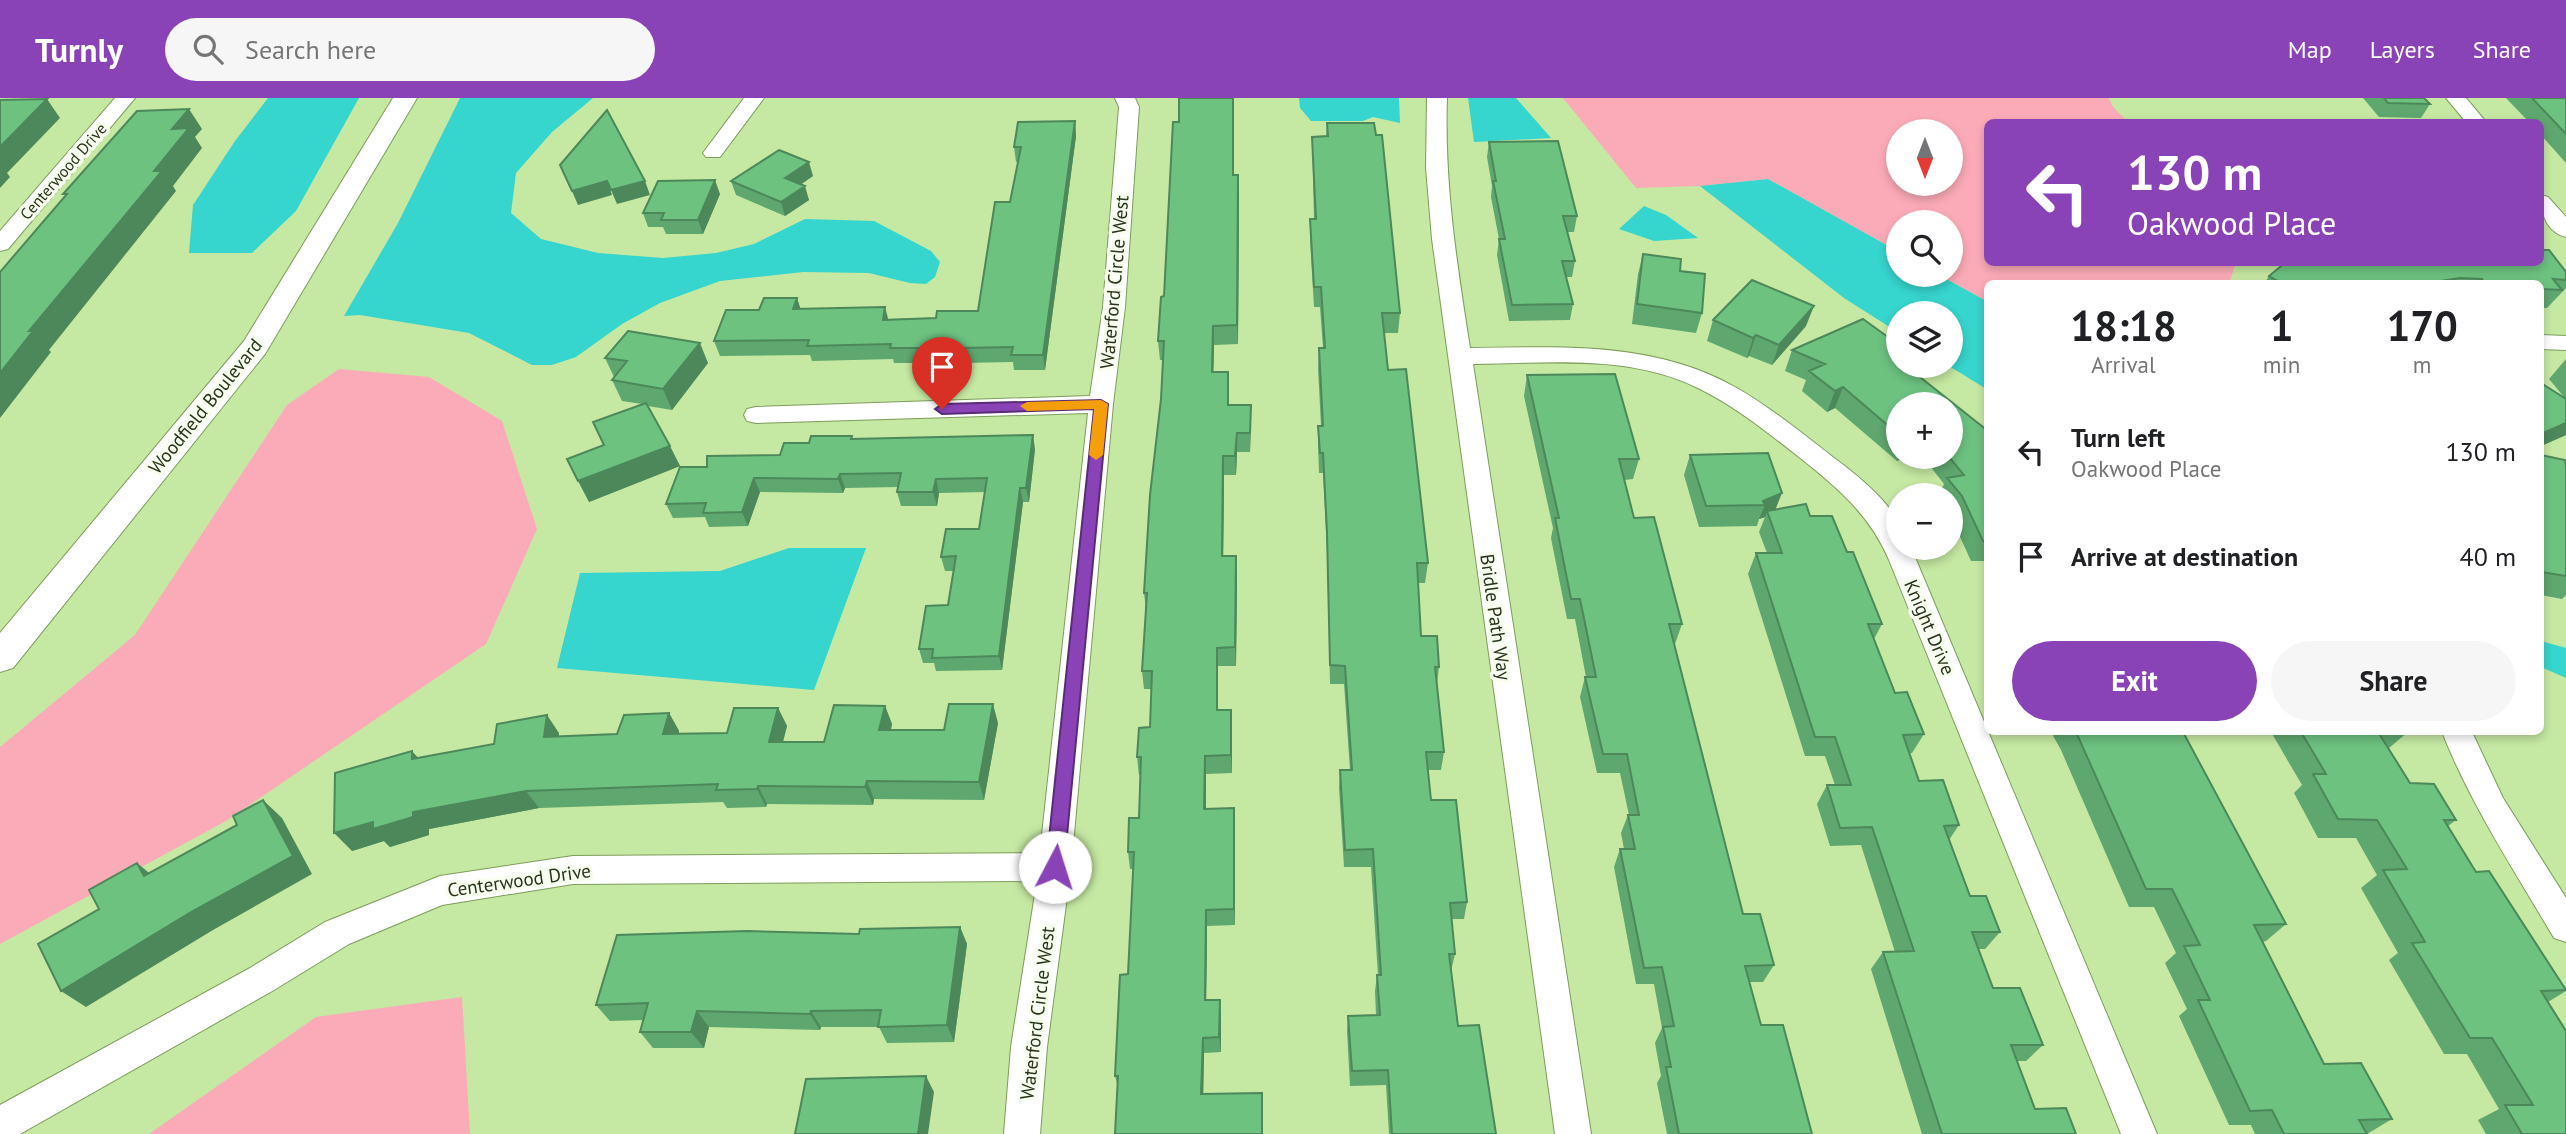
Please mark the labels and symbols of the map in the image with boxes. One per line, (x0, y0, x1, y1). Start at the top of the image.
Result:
street label: Centerwood Drive (16, 118, 110, 224)
north arrow (1886, 119, 1964, 196)
street label: Waterford Circle West (1094, 194, 1134, 370)
street label: Woodfield Boulevard (143, 333, 267, 479)
pin (912, 337, 972, 409)
street label: Bridle Path Way (1475, 552, 1517, 682)
street label: Knight Drive (1899, 576, 1961, 678)
position arrow (1018, 830, 1092, 904)
street label: Centerwood Drive (446, 858, 592, 902)
street label: Waterford Circle West (1014, 924, 1060, 1101)

